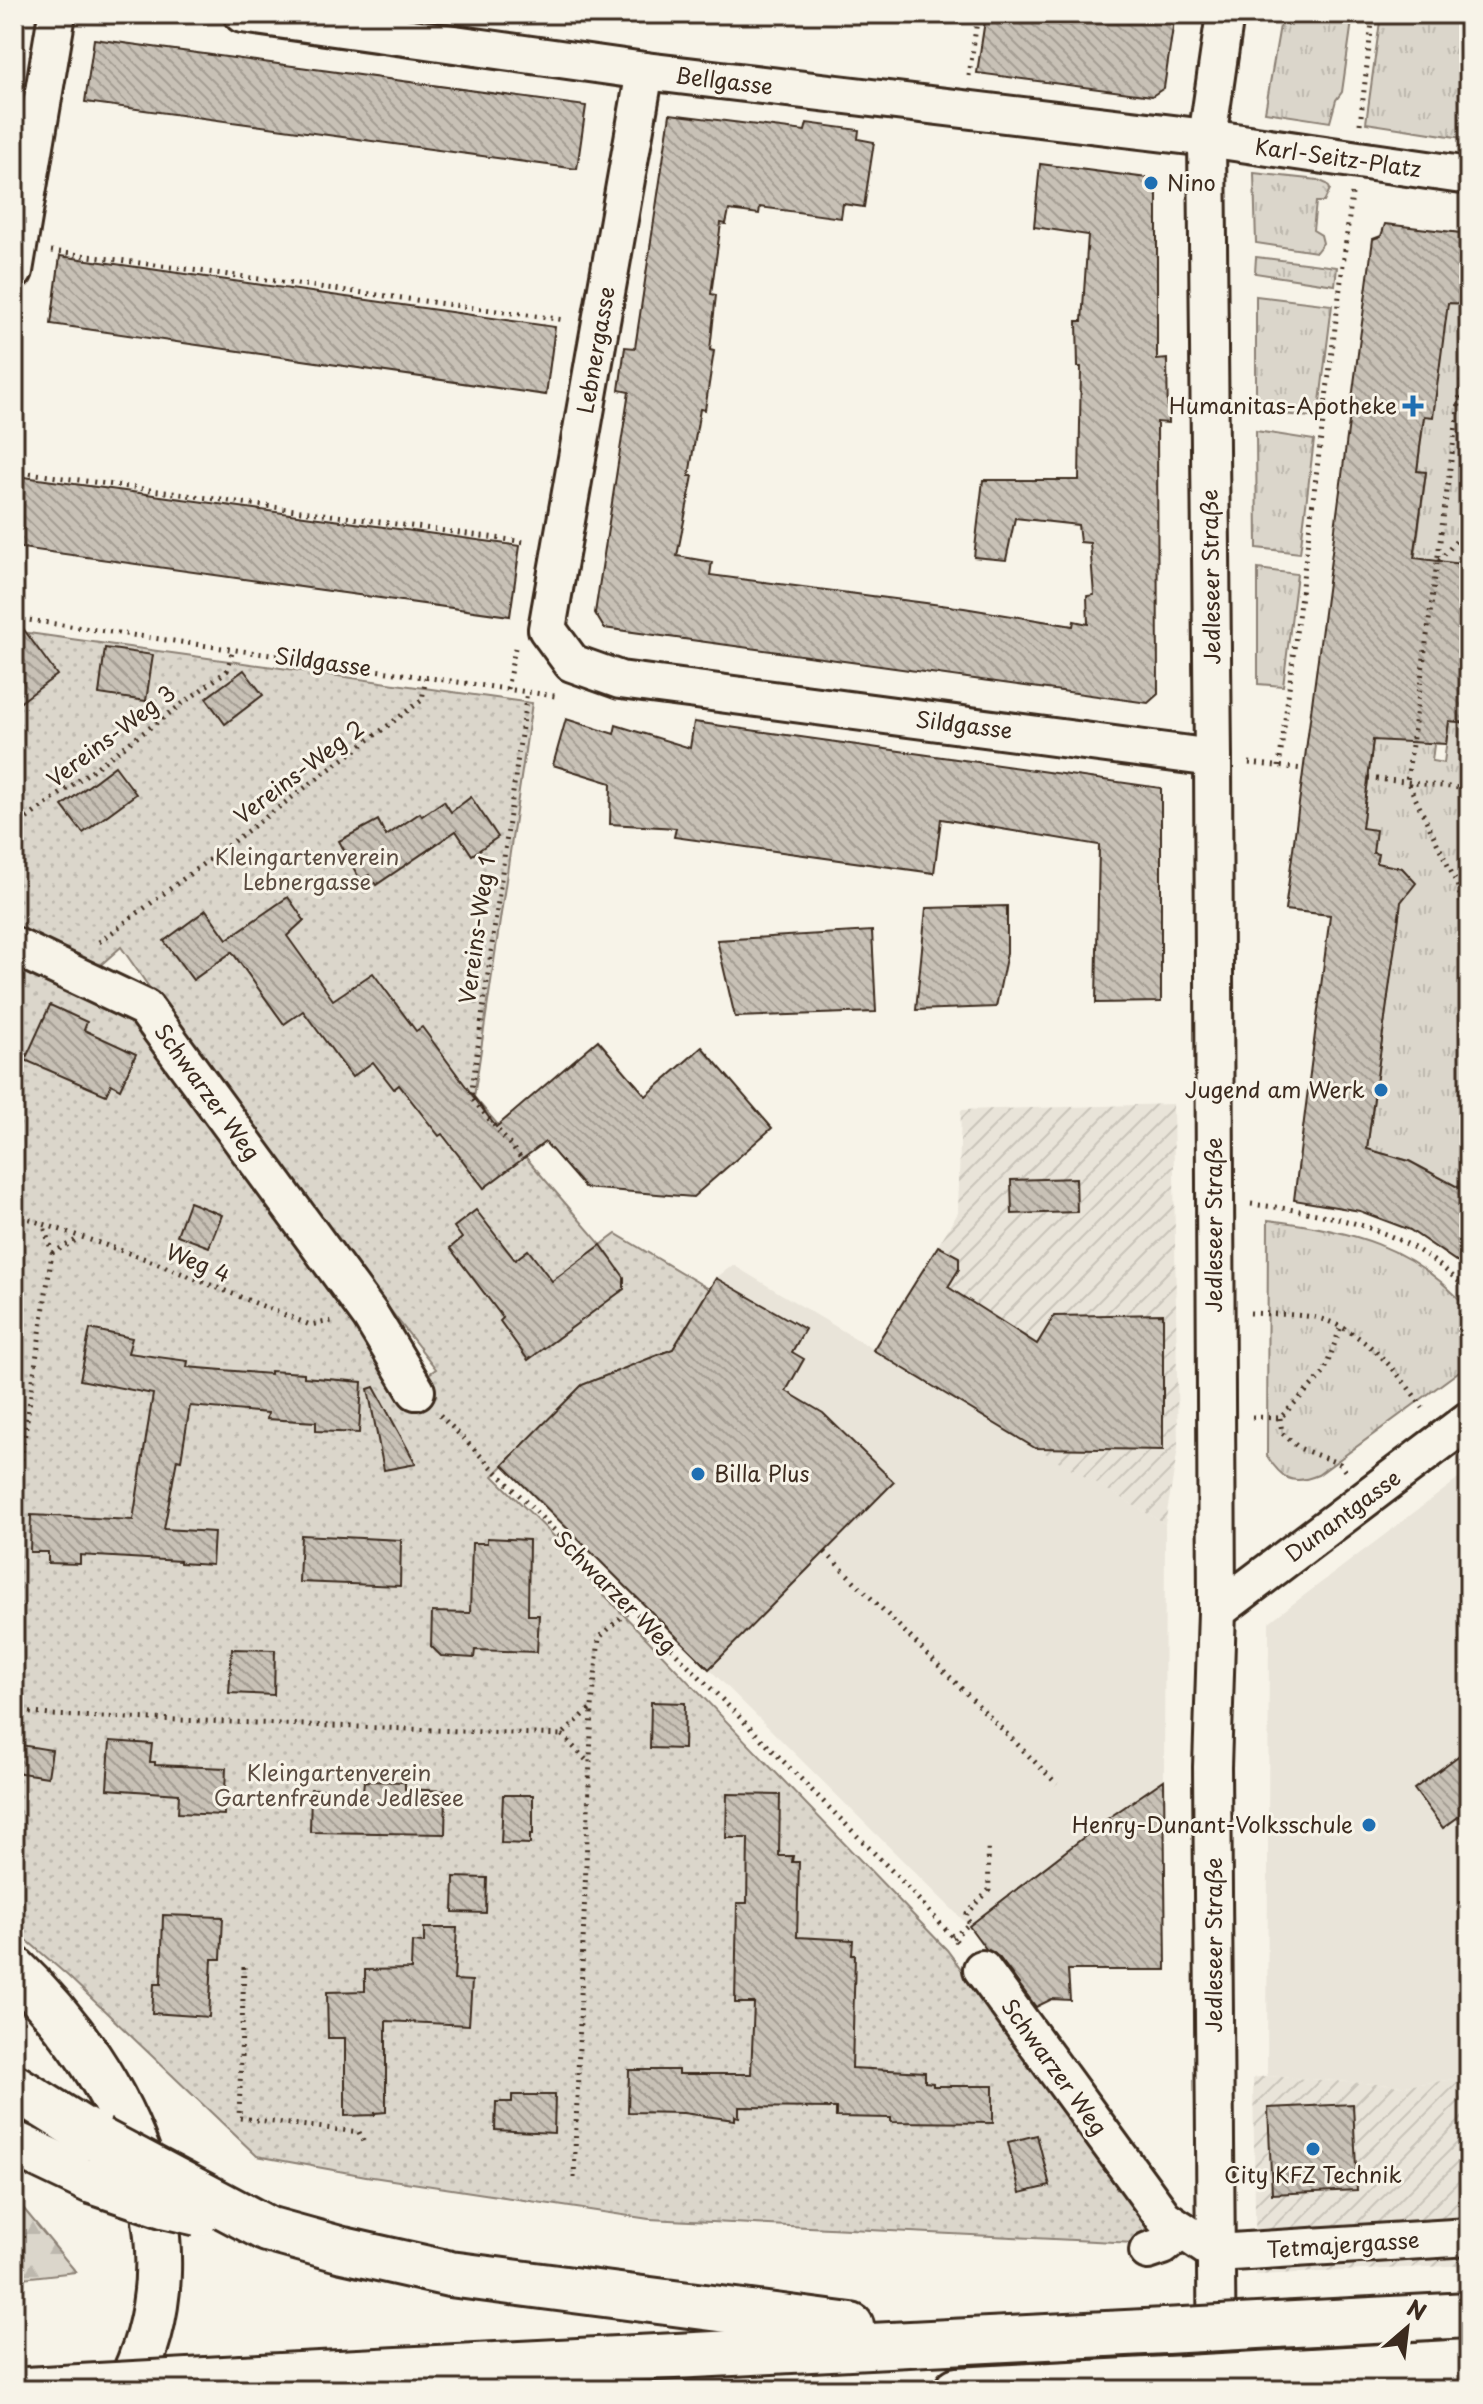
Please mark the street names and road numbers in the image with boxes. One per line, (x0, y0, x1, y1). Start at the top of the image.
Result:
street label: Bellgasse (673, 57, 775, 102)
street label: Karl-Seitz-Platz (1253, 129, 1423, 185)
street label: Lebnergasse (567, 284, 622, 416)
street label: Jedleseer Straße (1191, 489, 1228, 665)
street label: Sildgasse (273, 637, 374, 684)
street label: Vereins-Weg 3 (39, 675, 181, 794)
street label: Sildgasse (914, 701, 1014, 746)
street label: Vereins-Weg 2 (226, 711, 370, 831)
street label: Vereins-Weg 1 (449, 854, 502, 1006)
street label: Schwarzer Weg (147, 1016, 269, 1166)
street label: Jedleseer Straße (1196, 1137, 1229, 1313)
street label: Weg 4 (162, 1234, 236, 1289)
street label: Dunantgasse (1277, 1460, 1407, 1569)
street label: Schwarzer Weg (547, 1522, 685, 1660)
street label: Jedleseer Straße (1196, 1857, 1229, 2033)
street label: Schwarzer Weg (994, 1991, 1116, 2141)
street label: Tetmajergasse (1265, 2222, 1420, 2265)

